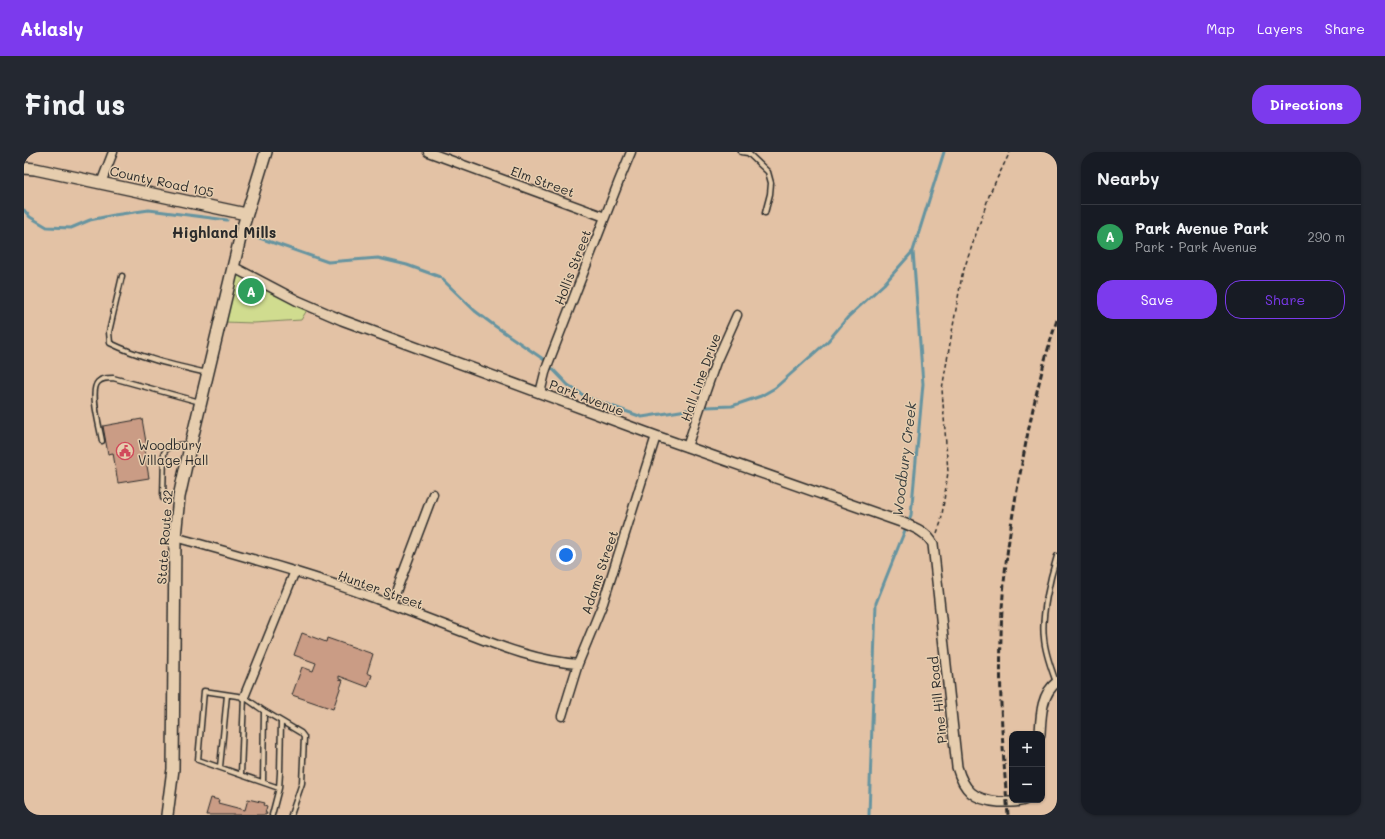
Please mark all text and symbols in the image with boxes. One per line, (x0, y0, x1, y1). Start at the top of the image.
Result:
text: Atlasly (20, 16, 83, 41)
text: Map (1206, 19, 1235, 38)
text: Layers (1257, 19, 1303, 38)
text: Share (1325, 19, 1365, 38)
button: Directions (1252, 85, 1361, 124)
text: Find us (24, 86, 125, 122)
street label: County Road 105 (108, 162, 216, 200)
street label: Elm Street (509, 162, 577, 200)
text: Nearby (1097, 167, 1159, 189)
text: Park Avenue Park (1135, 218, 1269, 238)
district label: Highland Mills (172, 222, 276, 242)
street label: Hollis Street (550, 227, 594, 307)
text: A (1105, 228, 1115, 245)
text: 290 m (1308, 228, 1345, 245)
text: Park · Park Avenue (1135, 238, 1257, 255)
pin: A (238, 276, 264, 306)
button: Save (1097, 280, 1217, 319)
button: Share (1225, 280, 1345, 319)
street label: Hall Line Drive (676, 331, 724, 423)
street label: Park Avenue (547, 375, 627, 419)
water label: Woodbury Creek (888, 400, 921, 517)
place label: Woodbury Village Hall (138, 436, 209, 468)
public building icon: Woodbury Village Hall (115, 441, 135, 461)
street label: State Route 32 (152, 489, 176, 585)
street label: Adams Street (577, 528, 621, 616)
your location (556, 545, 576, 565)
street label: Hunter Street (336, 566, 426, 612)
street label: Pine Hill Road (924, 656, 950, 744)
map controls (1009, 731, 1045, 803)
button: + (1009, 731, 1045, 767)
button: − (1009, 767, 1045, 803)

